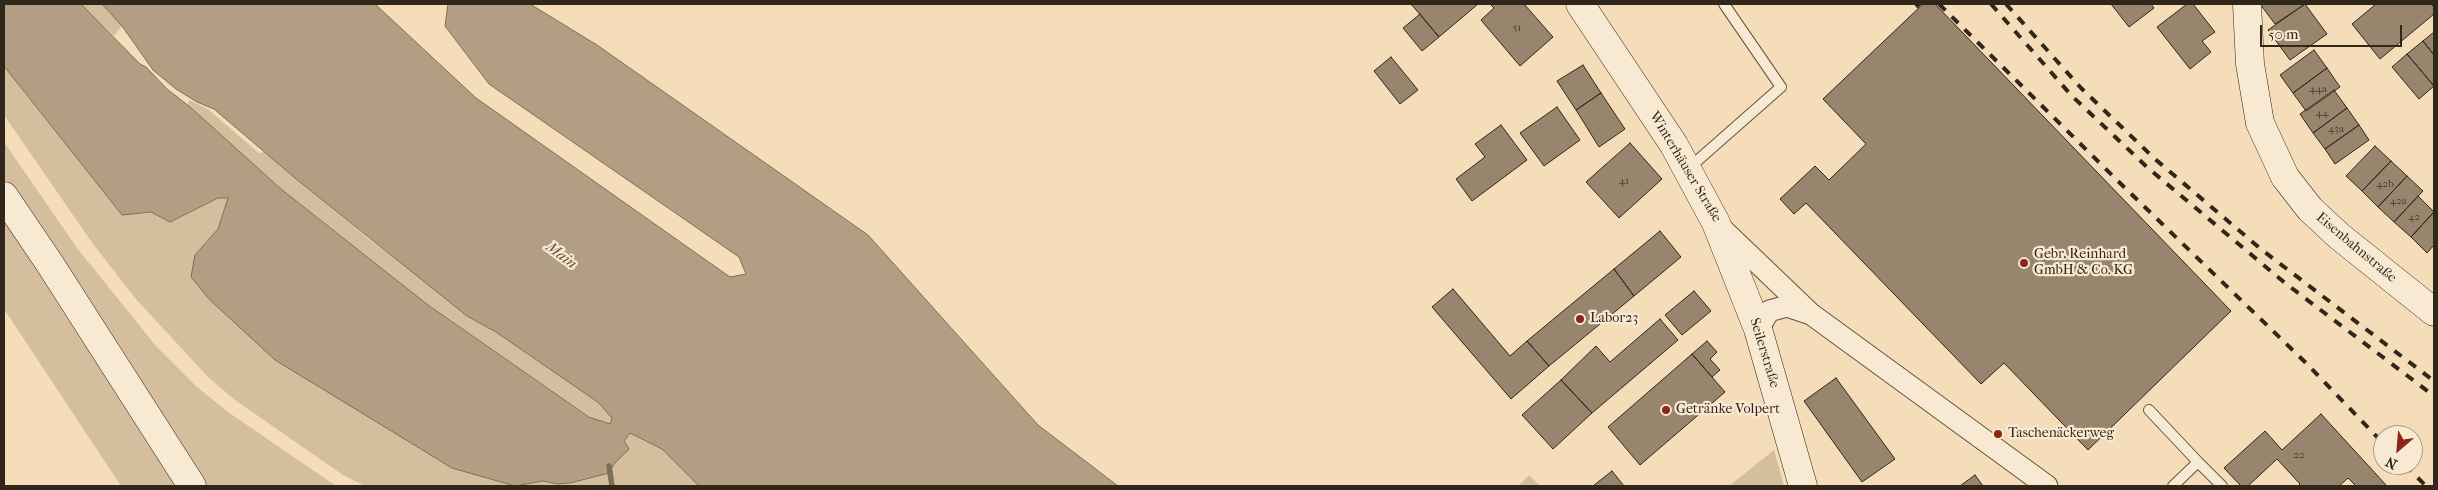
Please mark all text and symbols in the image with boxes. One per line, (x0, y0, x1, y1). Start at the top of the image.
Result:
scale bar (2263, 15, 2406, 47)
house number: 51 (1513, 21, 1521, 35)
text: 50 m (2268, 25, 2298, 43)
house number: 44a (2309, 82, 2327, 96)
house number: 44 (2315, 106, 2329, 120)
street label: Winterhäuser Straße (1645, 109, 1725, 225)
house number: 43a (2328, 122, 2344, 136)
house number: 41 (1619, 174, 1629, 188)
house number: 42b (2376, 177, 2394, 191)
house number: 42a (2389, 194, 2407, 208)
street label: Eisenbahnstraße (2312, 209, 2400, 287)
house number: 42 (2408, 210, 2420, 224)
water label: Main (542, 239, 580, 273)
place label: Gebr. Reinhard GmbH & Co. KG (2034, 247, 2133, 280)
marker: Gebr. Reinhard GmbH & Co. KG (2018, 257, 2030, 269)
place label: Labor23 (1590, 311, 1638, 327)
marker: Labor23 (1574, 313, 1586, 325)
street label: Seilerstraße (1745, 316, 1783, 390)
place label: Getränke Volpert (1676, 402, 1780, 418)
marker: Getränke Volpert (1660, 404, 1672, 416)
north arrow (2373, 425, 2423, 475)
place label: Taschenäckerweg (2008, 426, 2114, 442)
marker: Taschenäckerweg (1992, 428, 2004, 440)
house number: 22 (2293, 448, 2305, 462)
text: N (2383, 453, 2400, 473)

